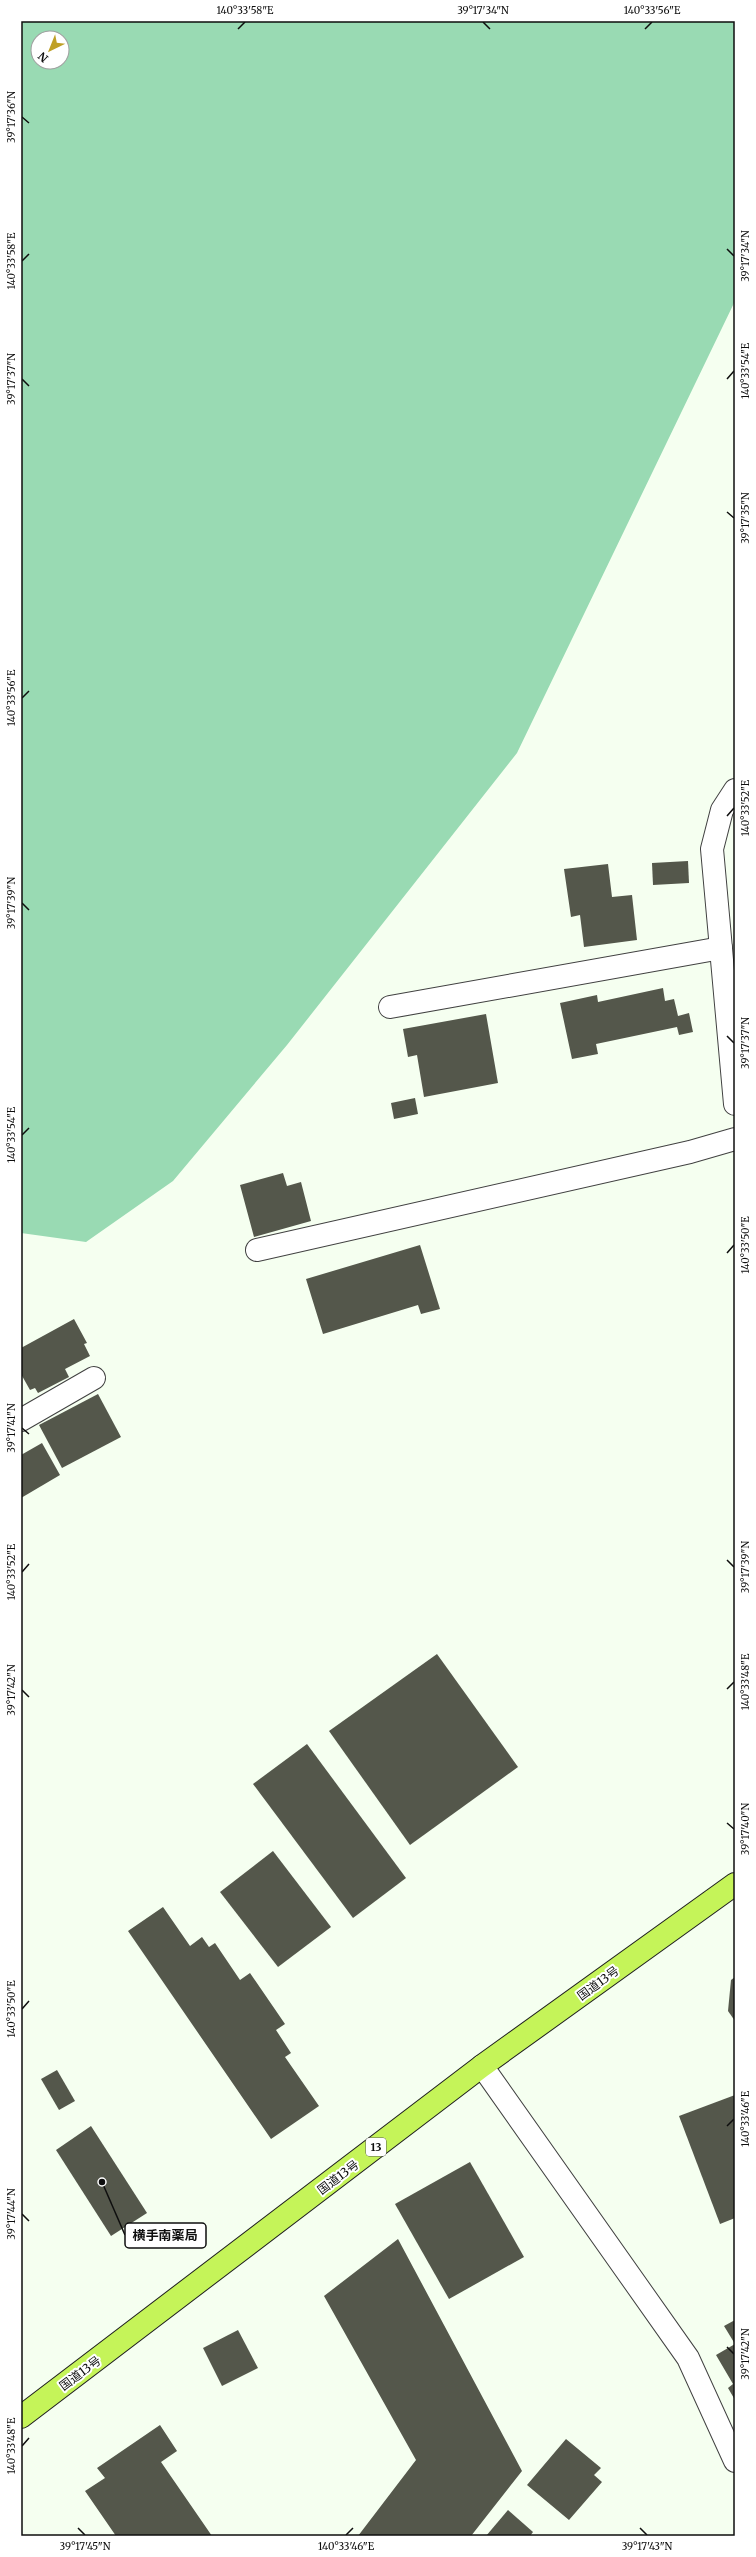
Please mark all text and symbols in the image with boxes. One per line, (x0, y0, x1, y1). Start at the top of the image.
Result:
text: 140°33'58"E (217, 4, 274, 17)
text: 39°17'34"N (457, 4, 509, 17)
text: 140°33'56"E (624, 4, 681, 17)
north arrow (30, 30, 70, 70)
text: N (35, 49, 51, 65)
text: 39°17'36"N (5, 91, 18, 143)
text: 39°17'34"N (739, 230, 752, 282)
text: 140°33'58"E (5, 232, 18, 289)
text: 140°33'54"E (739, 342, 752, 399)
text: 39°17'37"N (5, 353, 18, 405)
text: 39°17'35"N (739, 492, 752, 544)
text: 140°33'56"E (5, 669, 18, 726)
text: 140°33'52"E (739, 779, 752, 836)
text: 39°17'39"N (5, 877, 18, 929)
text: 39°17'37"N (739, 1017, 752, 1069)
text: 140°33'54"E (5, 1106, 18, 1163)
text: 140°33'50"E (739, 1216, 752, 1274)
text: 39°17'41"N (5, 1403, 18, 1453)
text: 39°17'39"N (739, 1541, 752, 1593)
text: 140°33'52"E (5, 1543, 18, 1600)
text: 140°33'48"E (739, 1653, 752, 1710)
text: 39°17'42"N (5, 1664, 18, 1716)
text: 39°17'40"N (739, 1803, 752, 1855)
street label: 国道13号 (574, 1963, 622, 2003)
text: 140°33'50"E (5, 1980, 18, 2038)
text: 140°33'46"E (739, 2090, 752, 2147)
road number: 13 (366, 2138, 386, 2156)
street label: 国道13号 (314, 2157, 362, 2197)
text: 39°17'44"N (5, 2188, 18, 2240)
callout: 横手南薬局 (125, 2223, 206, 2248)
text: 横手南薬局 (132, 2227, 198, 2244)
text: 39°17'42"N (739, 2328, 752, 2380)
street label: 国道13号 (56, 2353, 104, 2393)
text: 140°33'48"E (5, 2417, 18, 2474)
text: 39°17'45"N (60, 2540, 111, 2553)
text: 140°33'46"E (318, 2540, 375, 2553)
text: 39°17'43"N (622, 2540, 673, 2553)

